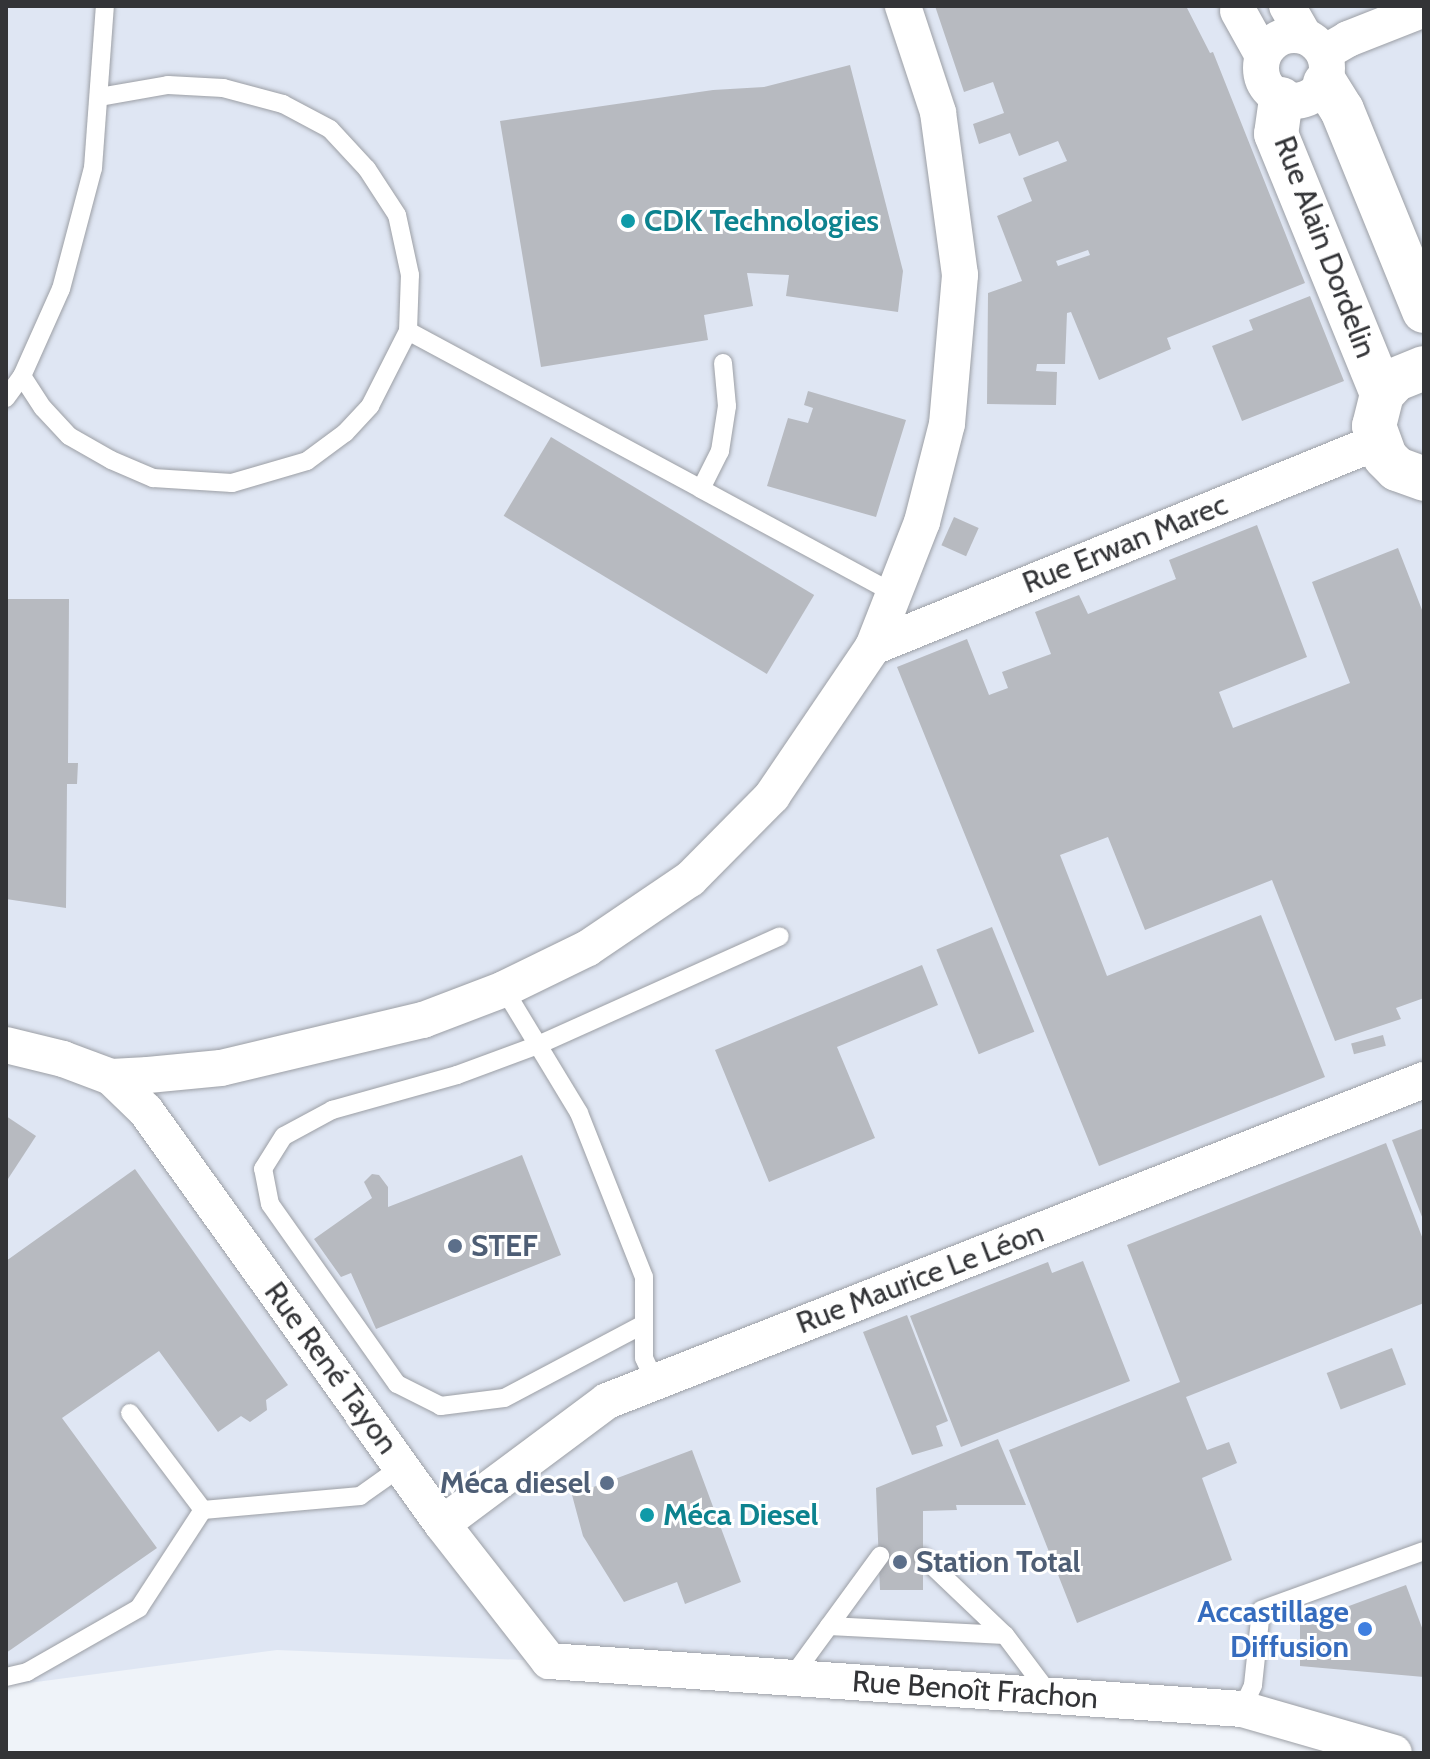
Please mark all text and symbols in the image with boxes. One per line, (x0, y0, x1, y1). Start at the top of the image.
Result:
street label: Rue Alain Dordelin (1266, 131, 1384, 363)
place label: CDK Technologies (644, 203, 879, 239)
marker: CDK Technologies (619, 212, 637, 230)
street label: Rue Erwan Marec (1017, 487, 1233, 601)
street label: Rue Maurice Le Léon (792, 1214, 1048, 1342)
place label: STEF (471, 1228, 538, 1264)
marker: STEF (446, 1237, 464, 1255)
street label: Rue René Tayon (257, 1275, 405, 1461)
place label: Méca diesel (440, 1465, 591, 1501)
marker: Méca diesel (598, 1474, 616, 1492)
place label: Méca Diesel (663, 1497, 818, 1533)
marker: Méca Diesel (638, 1506, 656, 1524)
place label: Station Total (916, 1544, 1080, 1580)
marker: Station Total (891, 1553, 909, 1571)
place label: Accastillage Diffusion (1197, 1594, 1349, 1664)
marker: Accastillage Diffusion (1356, 1620, 1374, 1638)
street label: Rue Benoît Frachon (851, 1663, 1099, 1717)

